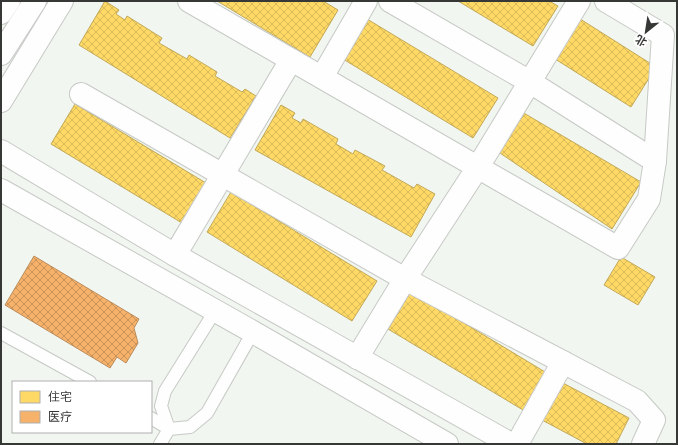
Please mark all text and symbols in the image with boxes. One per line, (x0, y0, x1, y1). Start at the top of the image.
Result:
north arrow (626, 12, 666, 52)
text: 北 (633, 32, 649, 49)
legend (12, 381, 152, 433)
text: 住宅 (48, 390, 72, 404)
text: 医疗 (48, 410, 72, 424)

